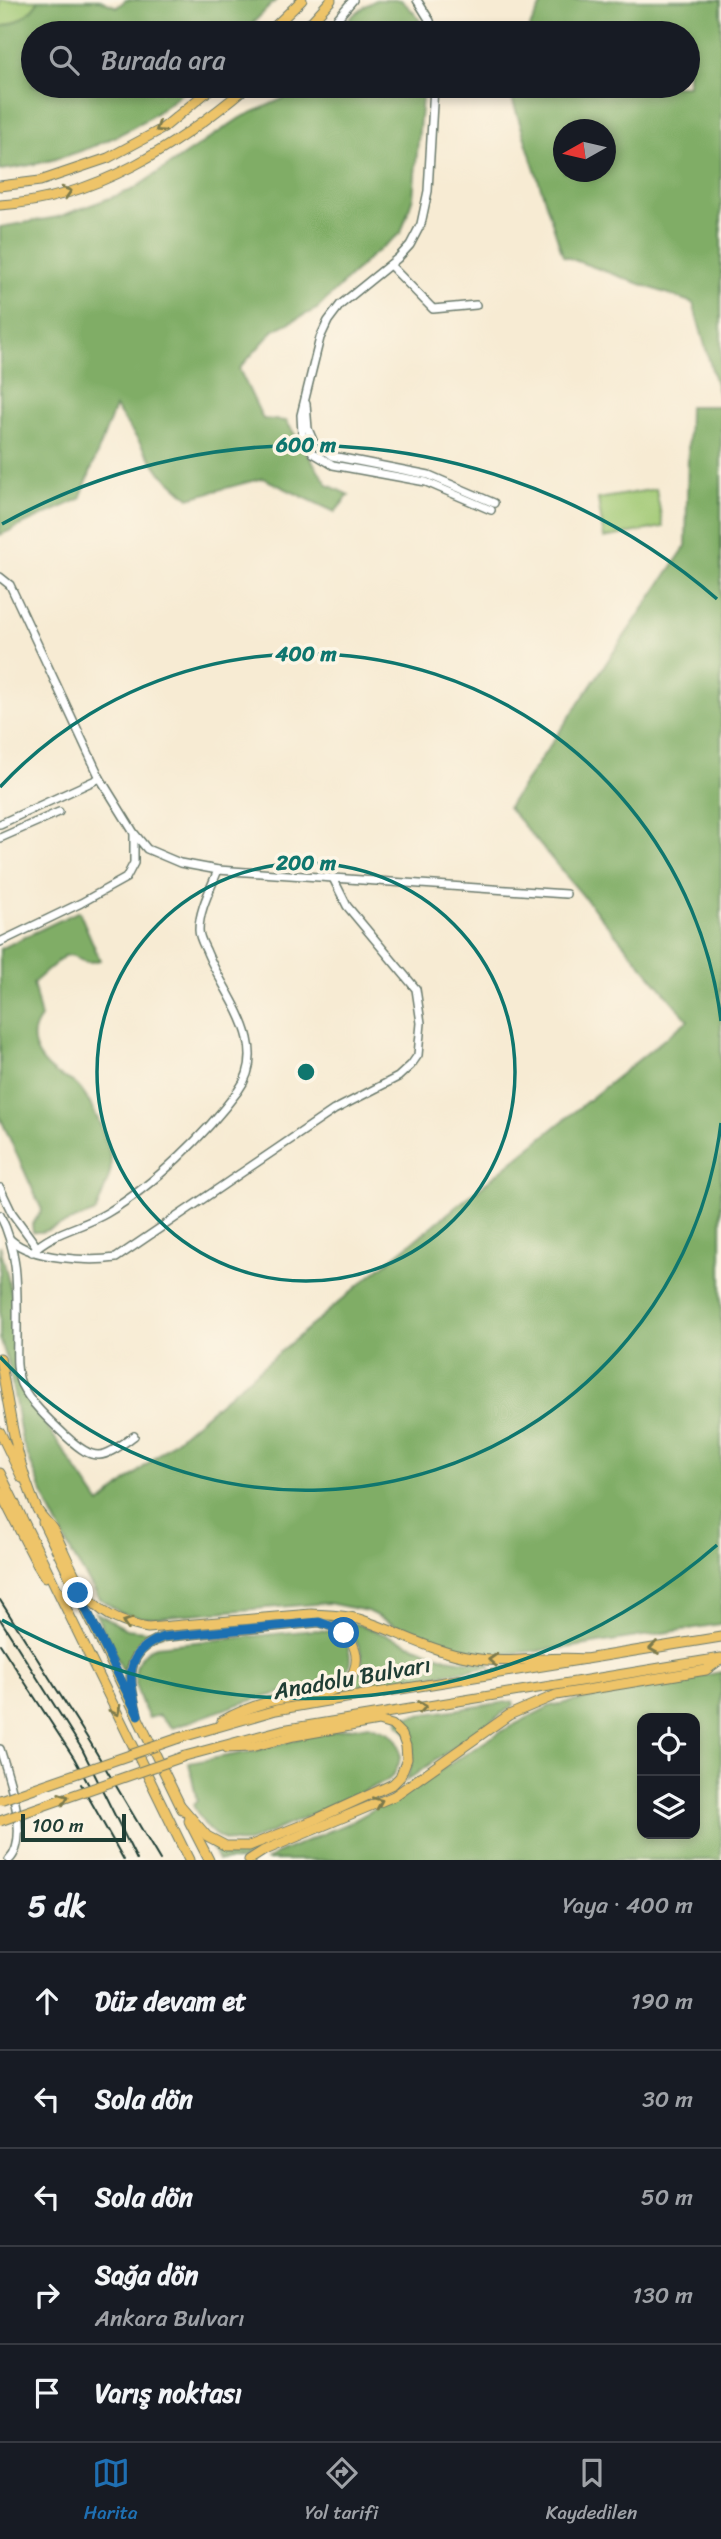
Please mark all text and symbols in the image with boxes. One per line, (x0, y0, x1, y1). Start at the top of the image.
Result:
search box (21, 21, 700, 98)
text: Burada ara (101, 37, 225, 83)
icon: search (45, 41, 83, 79)
north arrow (553, 119, 616, 182)
one-way arrow (155, 120, 168, 133)
one-way arrow (60, 185, 72, 200)
text: 600 m (275, 426, 337, 464)
text: 400 m (274, 635, 337, 673)
text: 200 m (275, 844, 337, 882)
centre of rings (294, 1060, 318, 1084)
route end (62, 1577, 93, 1608)
one-way arrow (122, 1617, 134, 1631)
route start (328, 1617, 359, 1648)
one-way arrow (648, 1640, 660, 1655)
street label: Anadolu Bulvarı (269, 1644, 434, 1712)
one-way arrow (487, 1653, 498, 1668)
one-way arrow (416, 1700, 428, 1715)
one-way arrow (107, 1704, 121, 1716)
map controls (637, 1713, 700, 1839)
button: locate (637, 1713, 700, 1776)
button: layers (637, 1776, 700, 1839)
one-way arrow (58, 1792, 70, 1806)
one-way arrow (372, 1797, 384, 1811)
text: 100 m (32, 1809, 84, 1842)
scale bar (21, 1811, 126, 1843)
text: 5 dk (28, 1879, 86, 1933)
text: Yaya · 400 m (563, 1885, 693, 1926)
text: Düz devam et (95, 1978, 246, 2024)
text: 190 m (631, 1981, 693, 2022)
icon: ahead (28, 1982, 66, 2020)
text: Sola dön (95, 2076, 193, 2122)
text: 30 m (642, 2079, 693, 2120)
icon: left (28, 2080, 66, 2118)
text: Sola dön (95, 2174, 193, 2220)
text: 50 m (641, 2177, 693, 2218)
icon: left (28, 2178, 66, 2216)
text: Sağa dön (95, 2252, 198, 2298)
text: 130 m (632, 2275, 693, 2316)
icon: right (28, 2276, 66, 2314)
text: Ankara Bulvarı (95, 2298, 245, 2339)
text: Varış noktası (95, 2370, 242, 2416)
icon: arrive (28, 2374, 66, 2412)
tab: Harita (84, 2454, 138, 2529)
tab: Yol tarifi (305, 2454, 378, 2529)
tab: Kaydedilen (546, 2454, 637, 2529)

